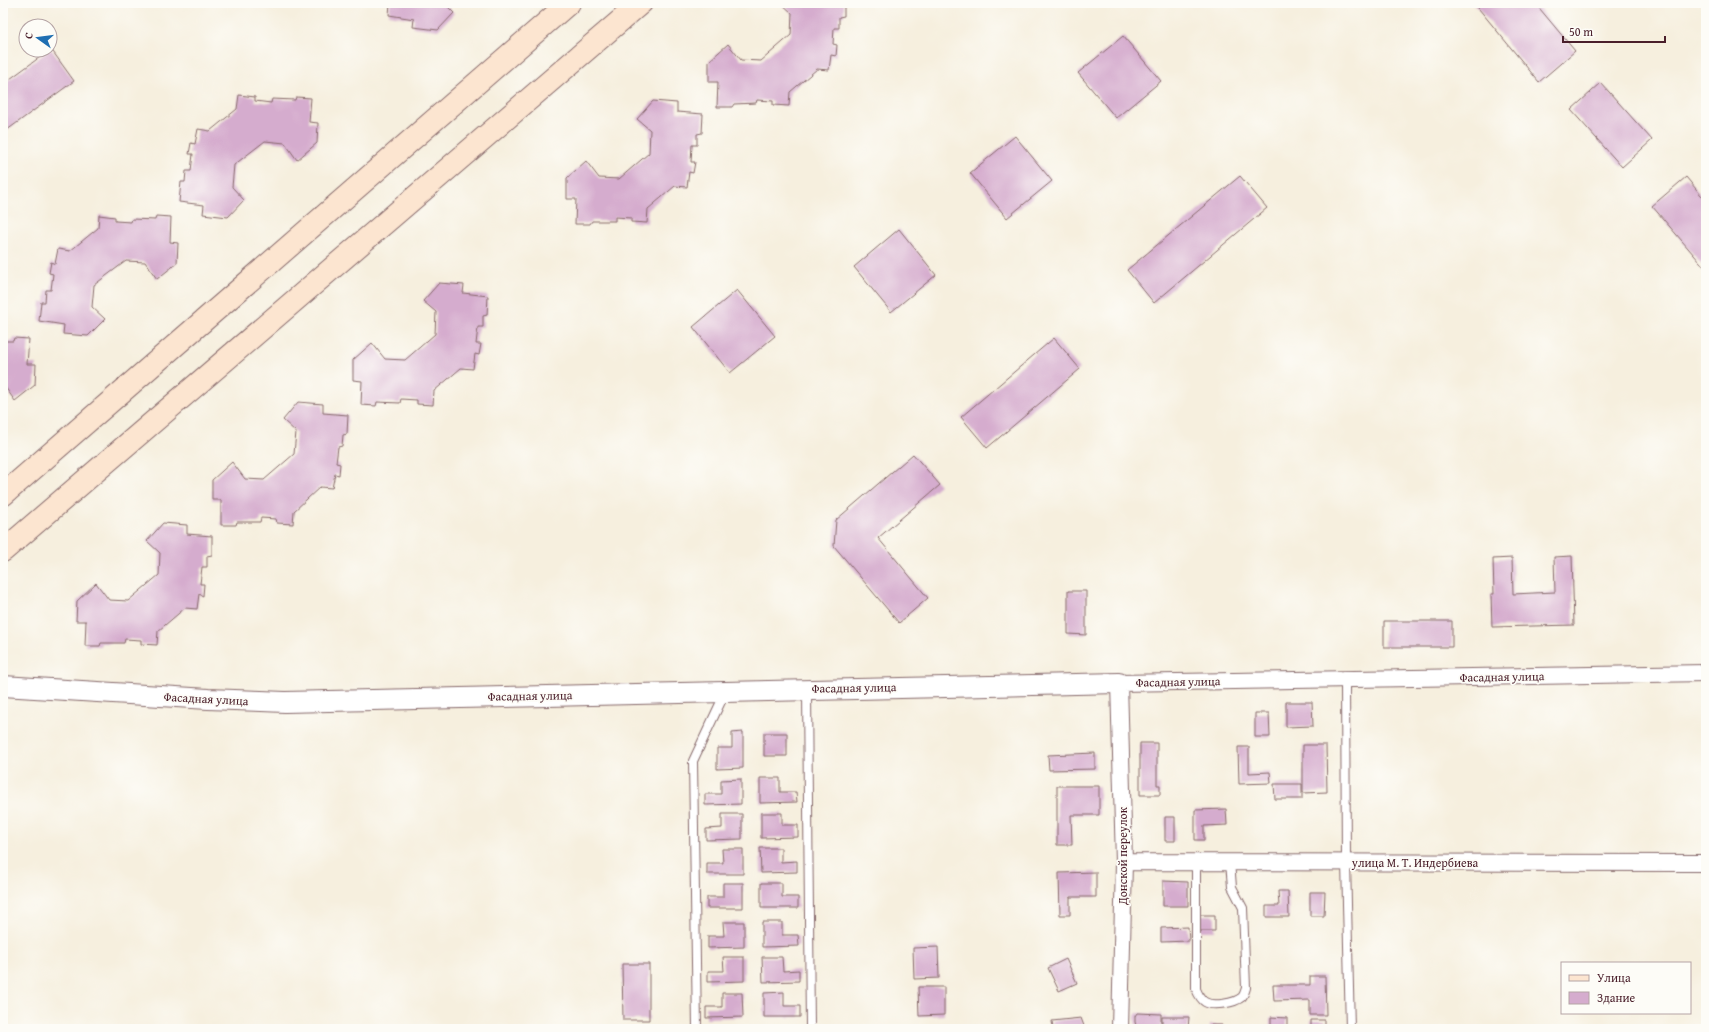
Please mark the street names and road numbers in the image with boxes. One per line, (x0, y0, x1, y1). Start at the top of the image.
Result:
street label: Фасадная улица (1459, 667, 1545, 686)
street label: Фасадная улица (1135, 672, 1221, 691)
street label: Фасадная улица (811, 678, 897, 697)
street label: Фасадная улица (487, 686, 573, 705)
street label: Фасадная улица (163, 688, 249, 709)
street label: Донской переулок (1114, 806, 1131, 906)
street label: улица М. Т. Индербиева (1351, 854, 1479, 871)

